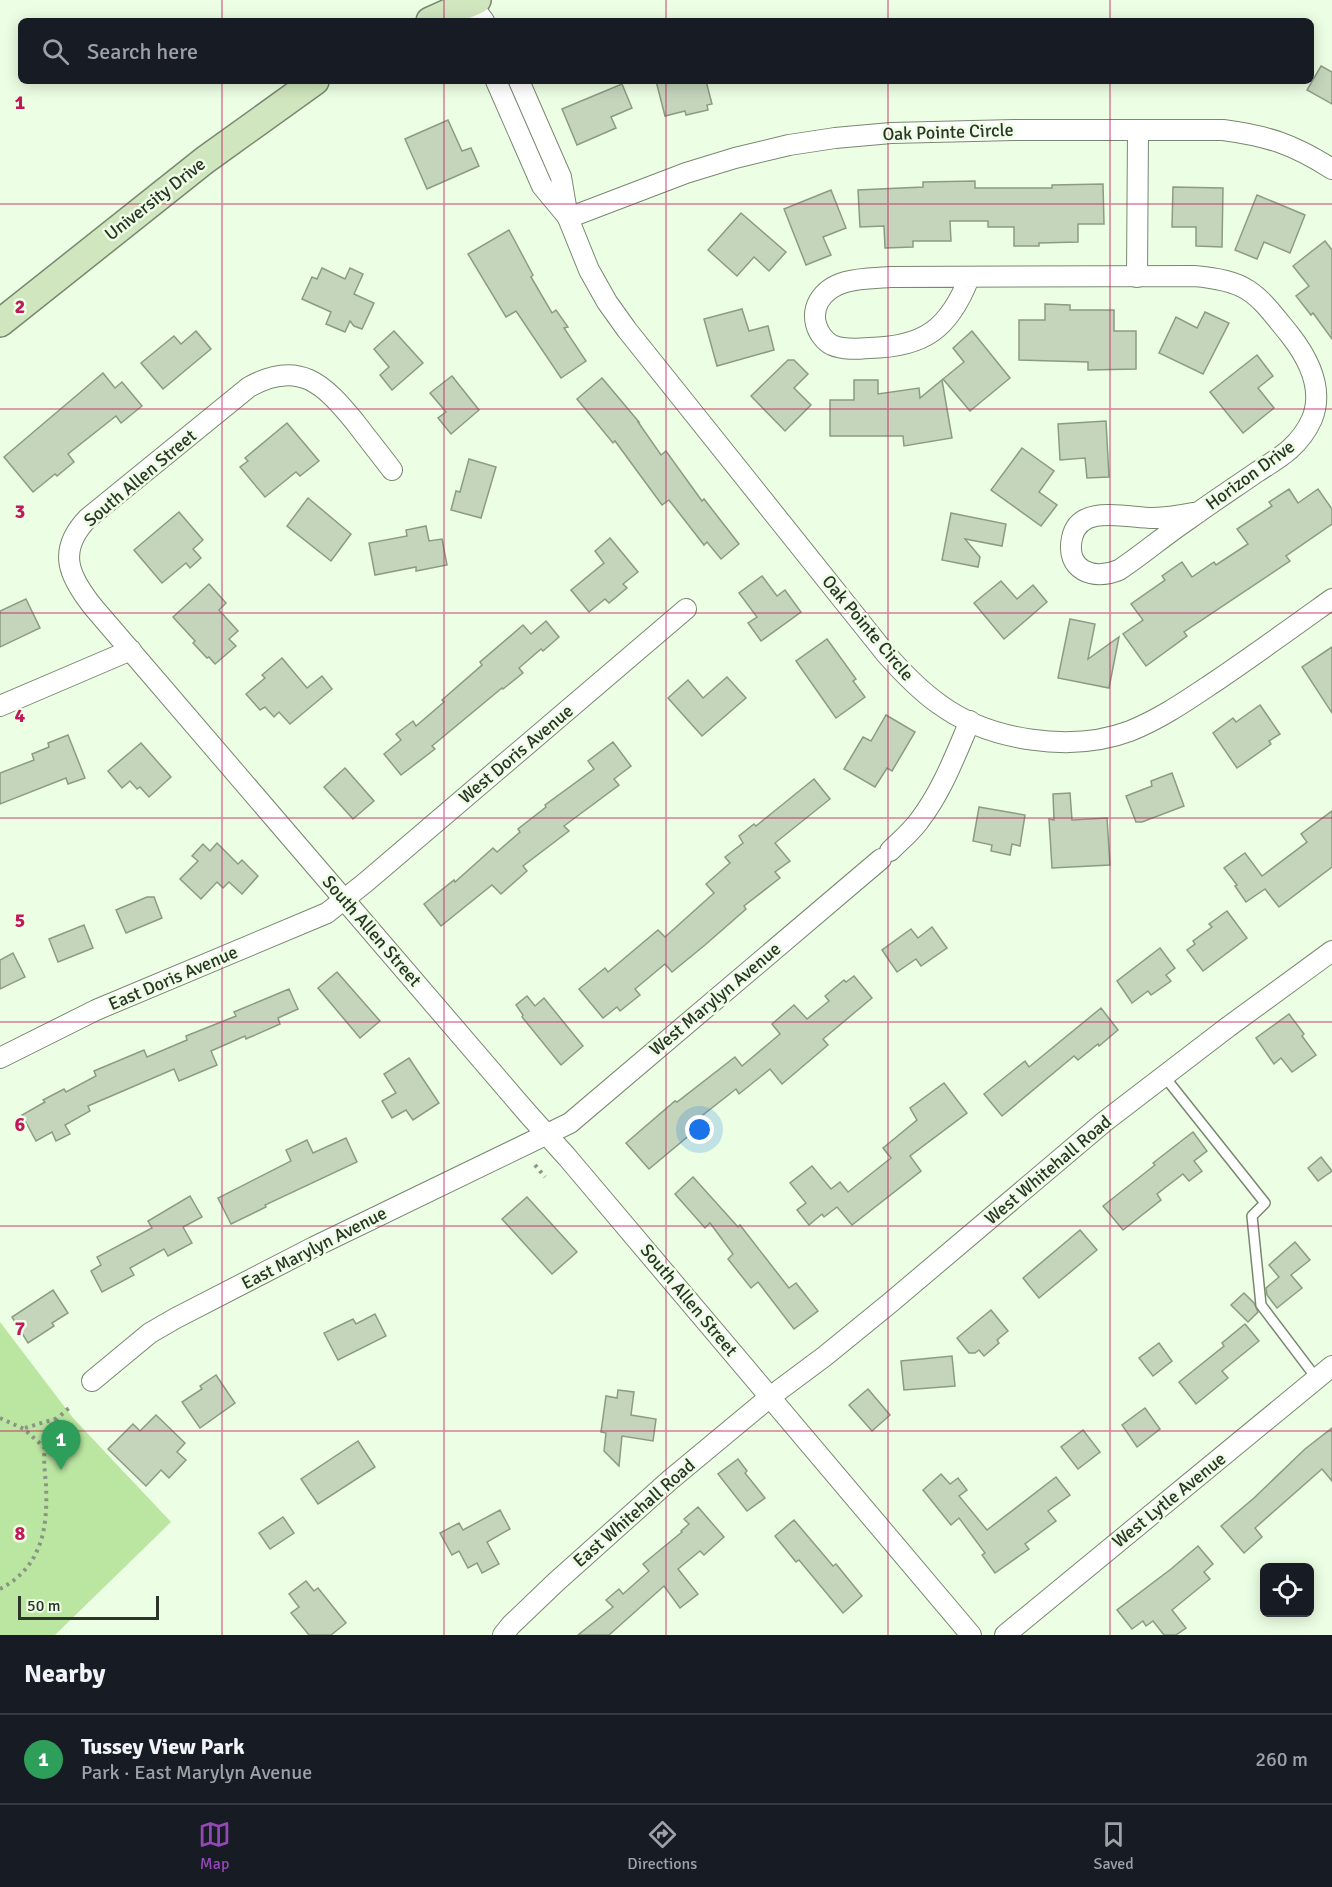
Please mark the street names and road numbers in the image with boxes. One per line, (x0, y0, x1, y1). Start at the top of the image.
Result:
street label: Oak Pointe Circle (882, 119, 1014, 145)
street label: University Drive (100, 153, 210, 245)
street label: South Allen Street (79, 425, 201, 531)
street label: Horizon Drive (1201, 435, 1299, 515)
street label: Oak Pointe Circle (817, 571, 919, 685)
street label: West Doris Avenue (454, 700, 578, 808)
street label: South Allen Street (318, 871, 426, 991)
street label: West Marylyn Avenue (645, 938, 785, 1060)
street label: East Doris Avenue (105, 941, 241, 1015)
street label: West Whitehall Road (980, 1111, 1116, 1229)
street label: East Marylyn Avenue (238, 1202, 390, 1294)
street label: South Allen Street (636, 1239, 742, 1361)
street label: West Lytle Avenue (1108, 1448, 1230, 1552)
street label: East Whitehall Road (569, 1454, 699, 1572)

